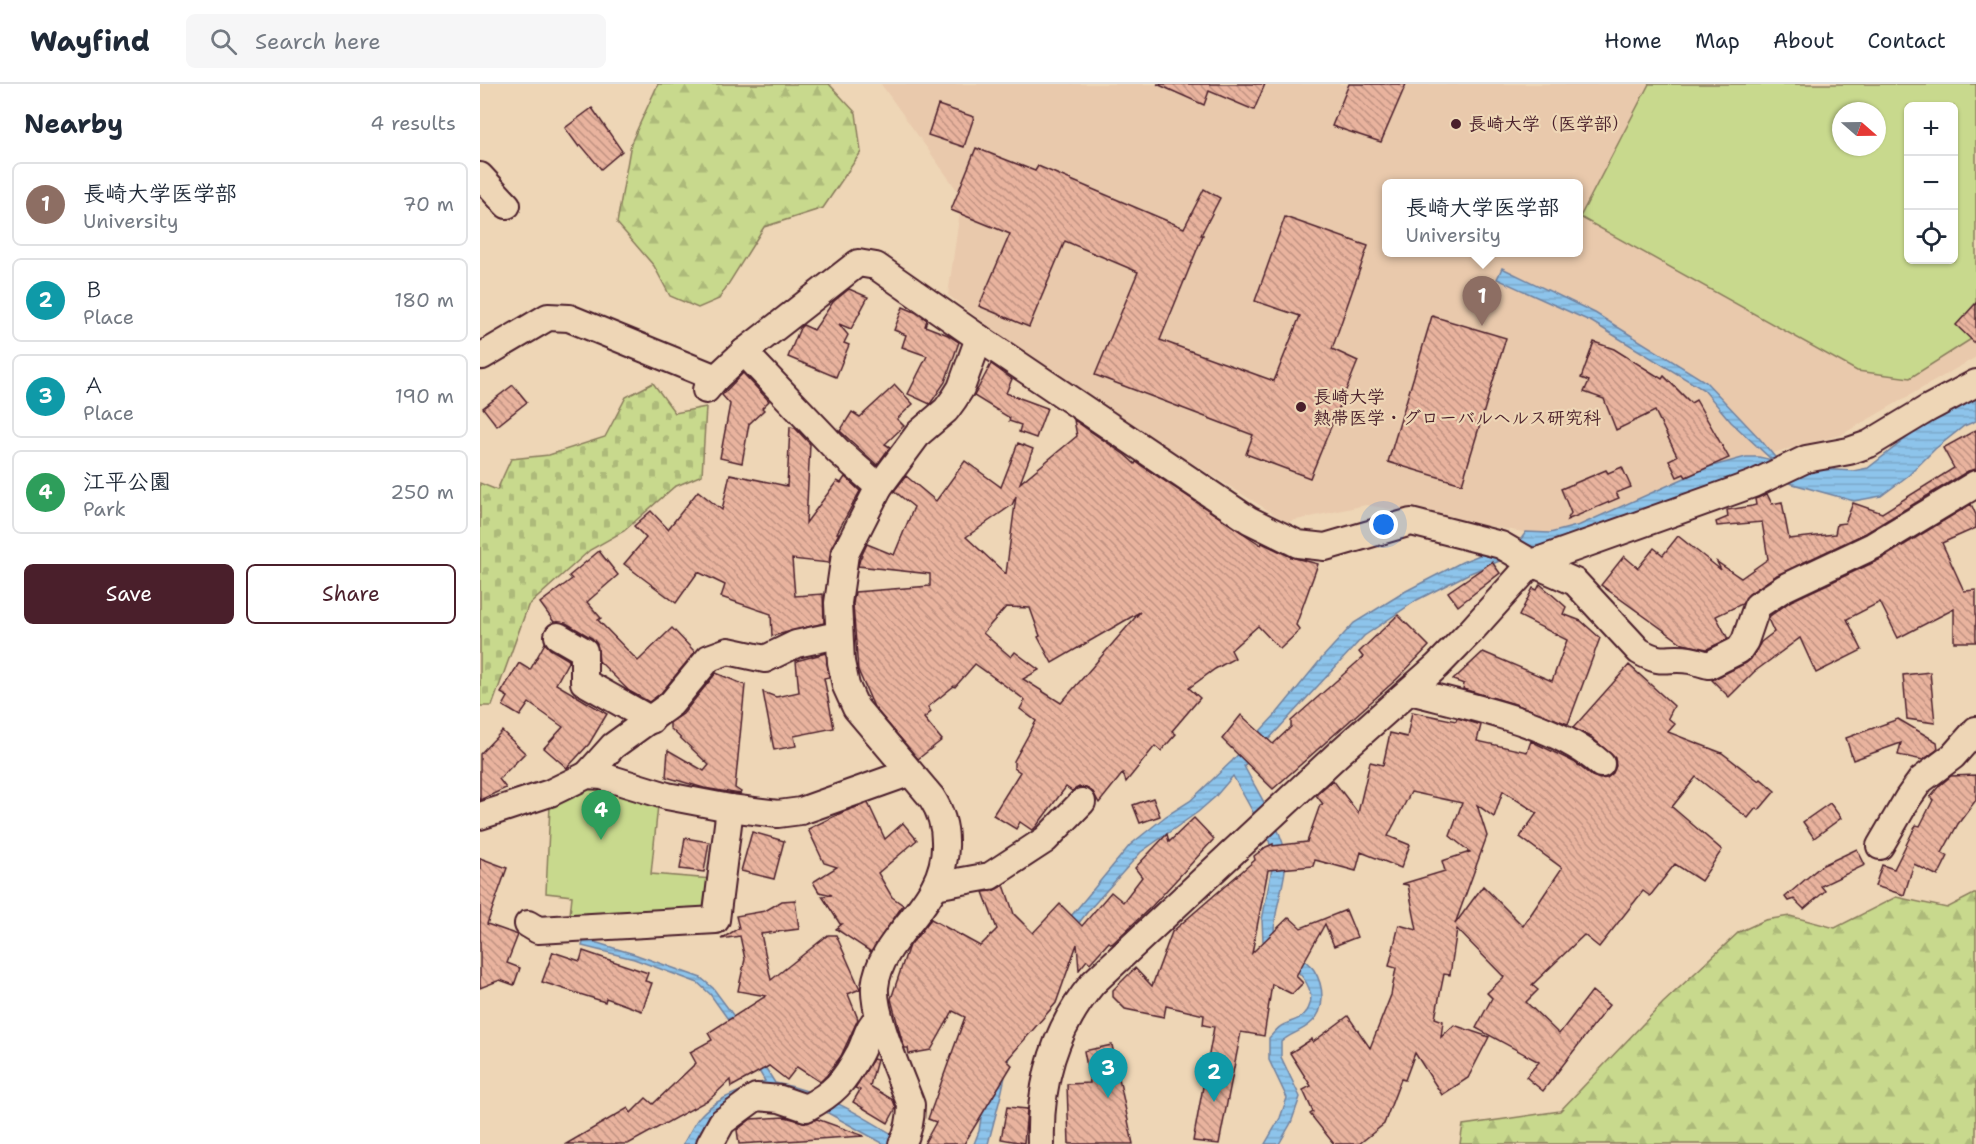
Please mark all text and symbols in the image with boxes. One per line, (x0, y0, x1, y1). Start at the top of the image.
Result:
search box (186, 14, 606, 68)
text: Wayfind (30, 22, 150, 60)
icon: search (207, 25, 240, 58)
text: Search here (255, 27, 381, 56)
text: Home (1604, 27, 1662, 55)
text: Map (1695, 27, 1740, 55)
text: About (1773, 27, 1834, 55)
text: Contact (1867, 27, 1946, 55)
north arrow (1832, 102, 1886, 156)
map controls (1904, 102, 1958, 264)
button: + (1904, 102, 1958, 156)
text: Nearby (24, 106, 123, 141)
text: 4 results (370, 110, 456, 136)
place label: 長崎大学（医学部） (1468, 112, 1630, 136)
marker: 長崎大学（医学部） (1449, 117, 1463, 131)
button: − (1904, 156, 1958, 210)
text: 長崎大学医学部 (83, 179, 237, 208)
popup (1382, 179, 1583, 257)
text: 1 (41, 191, 50, 217)
text: 70 m (402, 191, 454, 217)
text: 長崎大学医学部 (1405, 193, 1560, 222)
text: University (83, 208, 179, 234)
button: locate (1904, 210, 1958, 264)
text: University (1405, 222, 1501, 248)
text: Ｂ (83, 275, 105, 304)
pin: 1 (1462, 276, 1502, 326)
text: 2 (39, 287, 53, 313)
text: 180 m (394, 287, 454, 313)
text: Place (83, 304, 134, 330)
text: Ａ (83, 371, 105, 400)
text: 3 (39, 383, 53, 409)
text: 190 m (395, 383, 454, 409)
place label: 長崎大学 熱帯医学・グローバルヘルス研究科 (1313, 385, 1601, 430)
text: Place (83, 400, 134, 426)
marker: 長崎大学 熱帯医学・グローバルヘルス研究科 (1294, 400, 1308, 414)
text: 江平公園 (83, 467, 171, 496)
text: 4 (39, 479, 53, 505)
text: 250 m (390, 479, 454, 505)
text: Park (83, 496, 126, 522)
your location (1369, 510, 1398, 539)
button: Save (24, 564, 234, 624)
button: Share (246, 564, 456, 624)
pin: 4 (582, 790, 620, 840)
pin: 3 (1088, 1048, 1128, 1098)
pin: 2 (1194, 1052, 1234, 1102)

